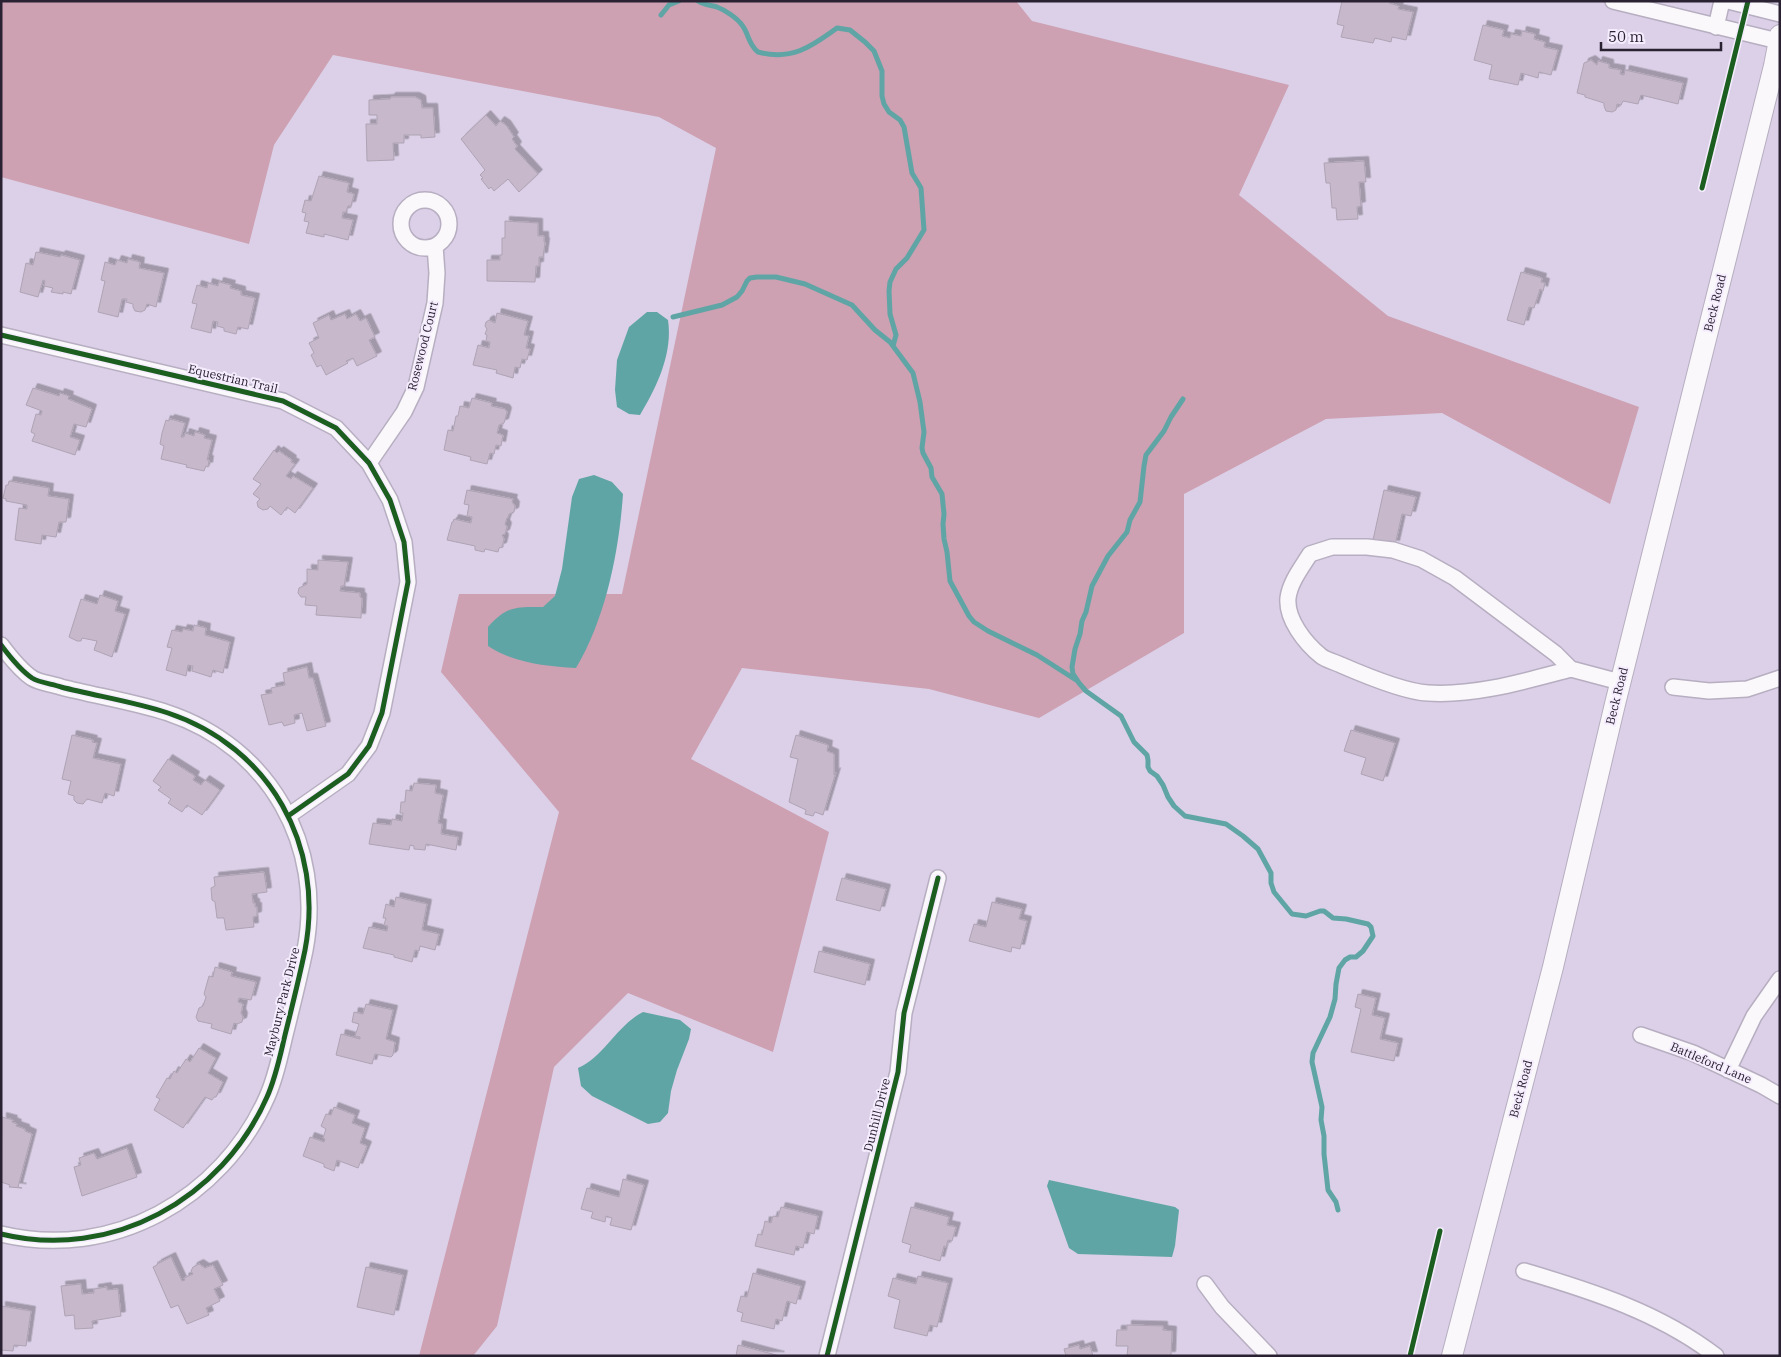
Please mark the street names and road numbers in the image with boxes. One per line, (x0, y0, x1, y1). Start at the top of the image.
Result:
street label: Beck Road (1700, 272, 1729, 333)
street label: Rosewood Court (404, 300, 441, 392)
street label: Equestrian Trail (187, 361, 280, 396)
street label: Beck Road (1602, 665, 1631, 726)
street label: Maybury Park Drive (261, 946, 302, 1058)
street label: Battleford Lane (1668, 1039, 1754, 1086)
street label: Beck Road (1506, 1058, 1535, 1119)
street label: Dunhill Drive (860, 1077, 893, 1153)

